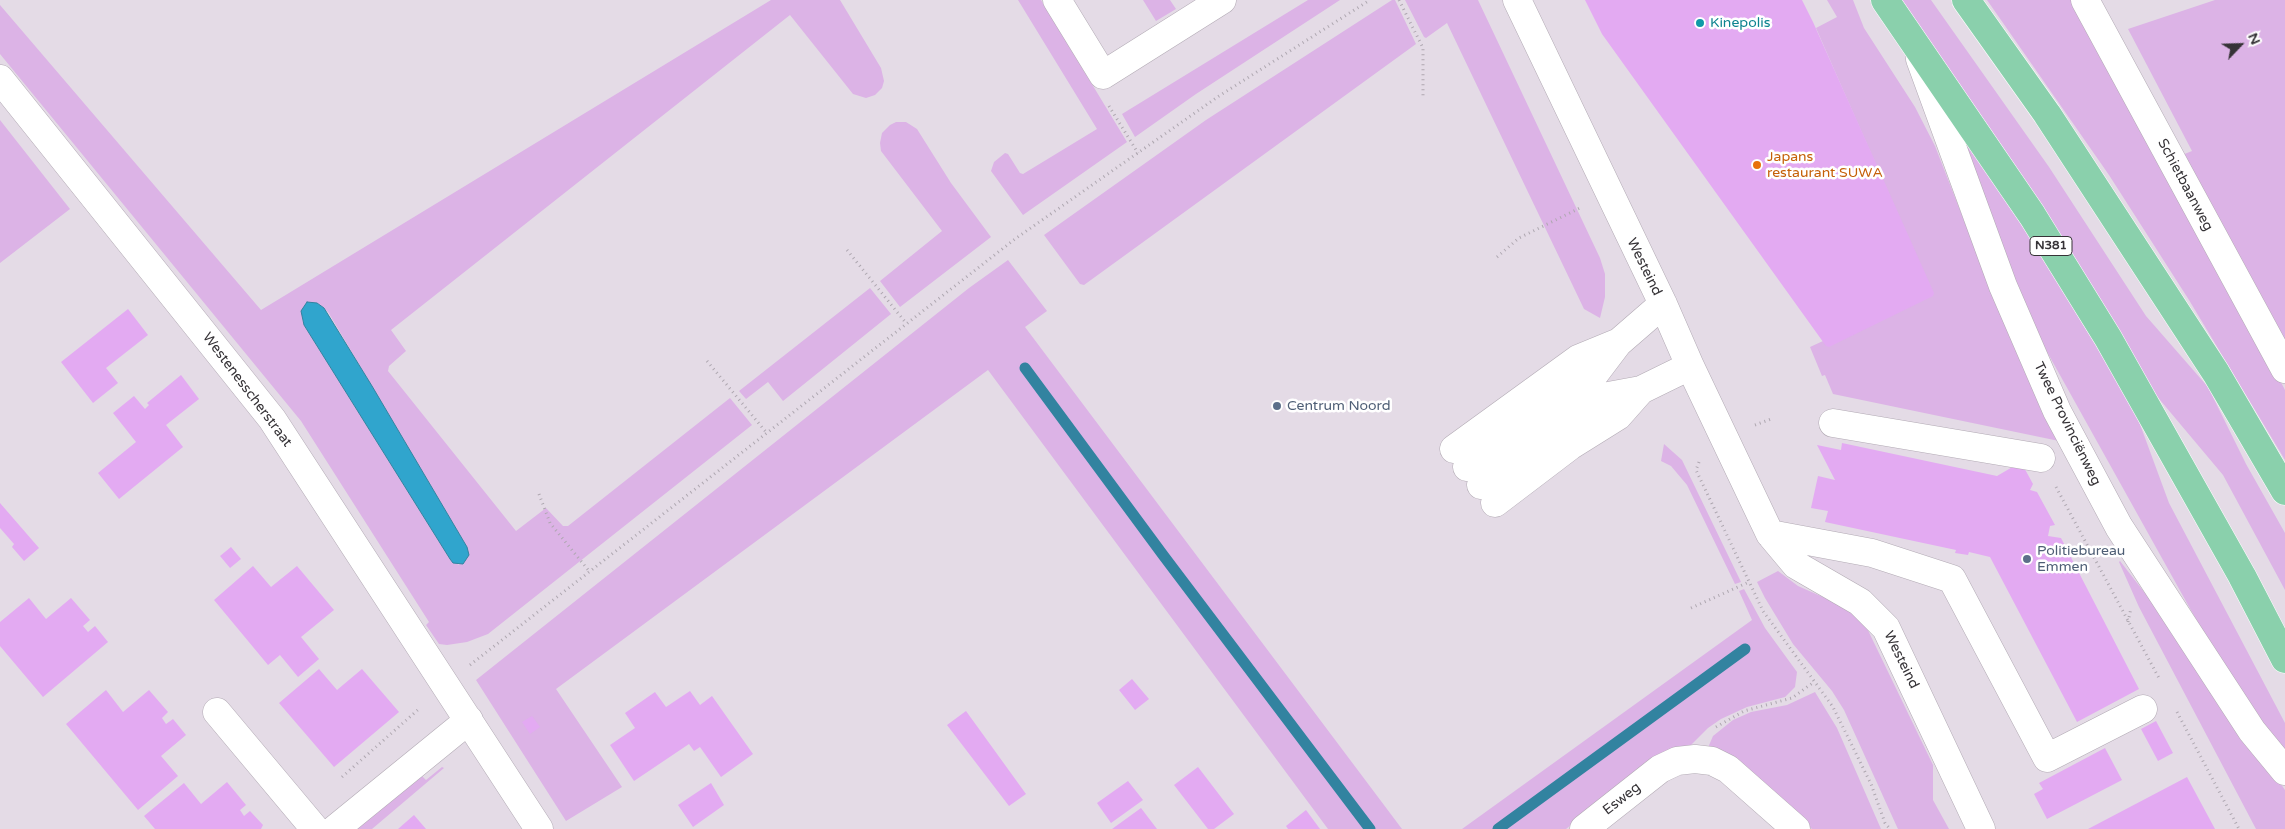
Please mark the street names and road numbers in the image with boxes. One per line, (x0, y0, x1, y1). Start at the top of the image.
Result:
street label: Schietbaanweg (2154, 136, 2216, 234)
street label: Westeind (1623, 235, 1665, 299)
road number: N381 (2030, 237, 2072, 256)
street label: Westenesscherstraat (199, 330, 295, 450)
street label: Twee Provinciënweg (2030, 360, 2104, 488)
street label: Westeind (1880, 628, 1922, 692)
street label: Esweg (1600, 779, 1644, 819)

